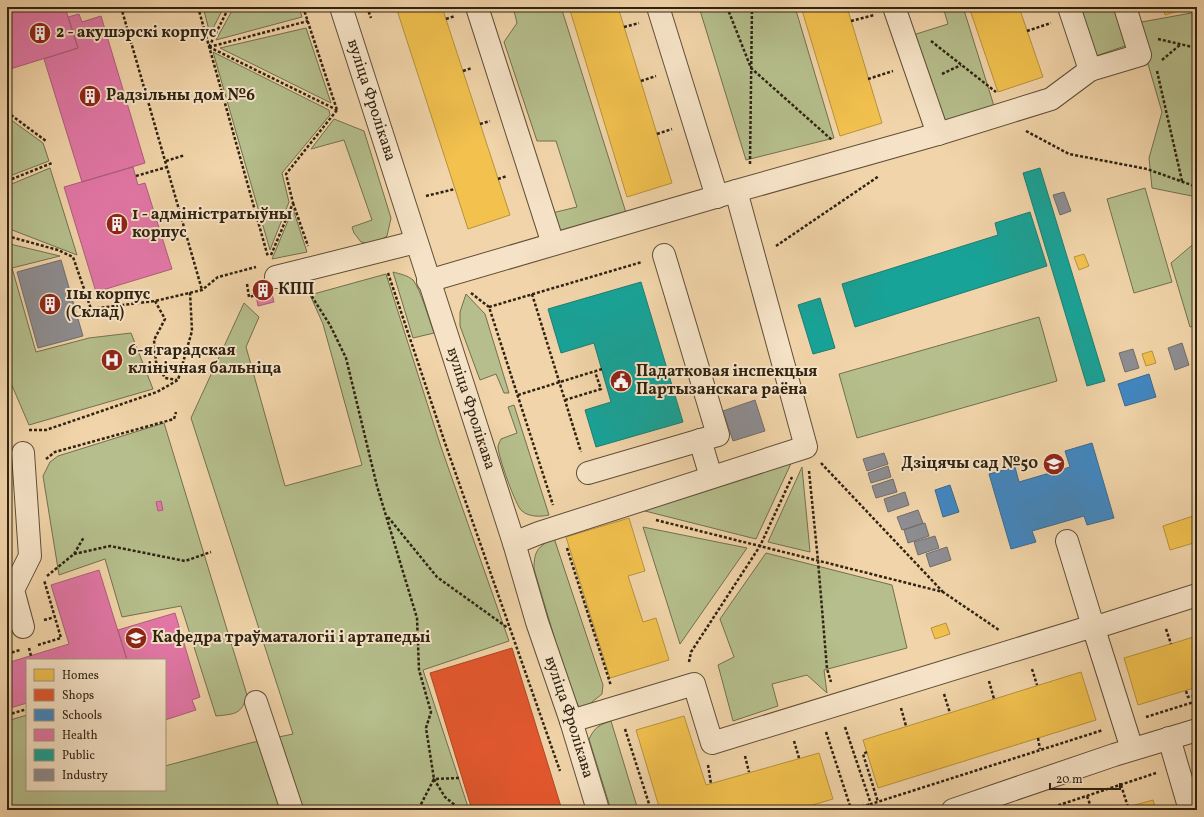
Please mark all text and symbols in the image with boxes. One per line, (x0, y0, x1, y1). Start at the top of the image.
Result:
building icon: 2 - акушэрскі корпус (27, 20, 53, 46)
place label: 2 - акушэрскі корпус (56, 22, 217, 44)
street label: вуліца Фролікава (341, 36, 401, 164)
building icon: Радзільны дом №6 (77, 83, 103, 109)
place label: Радзільны дом №6 (106, 85, 255, 107)
place label: 1 - адміністратыўны корпус (132, 204, 292, 244)
building icon: 1 - адміністратыўны корпус (104, 211, 130, 237)
building icon: КПП (250, 277, 276, 303)
place label: КПП (278, 279, 314, 301)
place label: 11ы корпус (Склад) (66, 284, 151, 324)
building icon: 11ы корпус (Склад) (37, 291, 63, 317)
place label: 6-я гарадская клінічная бальніца (128, 340, 282, 380)
street label: вуліца Фролікава (441, 345, 501, 472)
hospital icon: 6-я гарадская клінічная бальніца (99, 347, 125, 373)
place label: Падатковая інспекцыя Партызанскага раёна (636, 361, 817, 401)
public building icon: Падатковая інспекцыя Партызанскага раёна (608, 368, 634, 394)
school or university icon: Дзіцячы сад №50 (1041, 451, 1067, 477)
place label: Дзіцячы сад №50 (901, 453, 1038, 475)
school or university icon: Кафедра траўматалогіі і артапедыі (123, 625, 149, 651)
place label: Кафедра траўматалогіі і артапедыі (152, 627, 431, 649)
street label: вуліца Фролікава (539, 653, 599, 781)
legend (26, 659, 166, 791)
text: Homes (62, 668, 99, 684)
text: Shops (62, 688, 94, 704)
text: Schools (62, 708, 102, 724)
text: Health (62, 728, 98, 744)
text: Public (62, 748, 95, 764)
scale bar (1050, 765, 1120, 791)
text: Industry (62, 768, 108, 784)
text: 20 m (1056, 772, 1083, 788)

